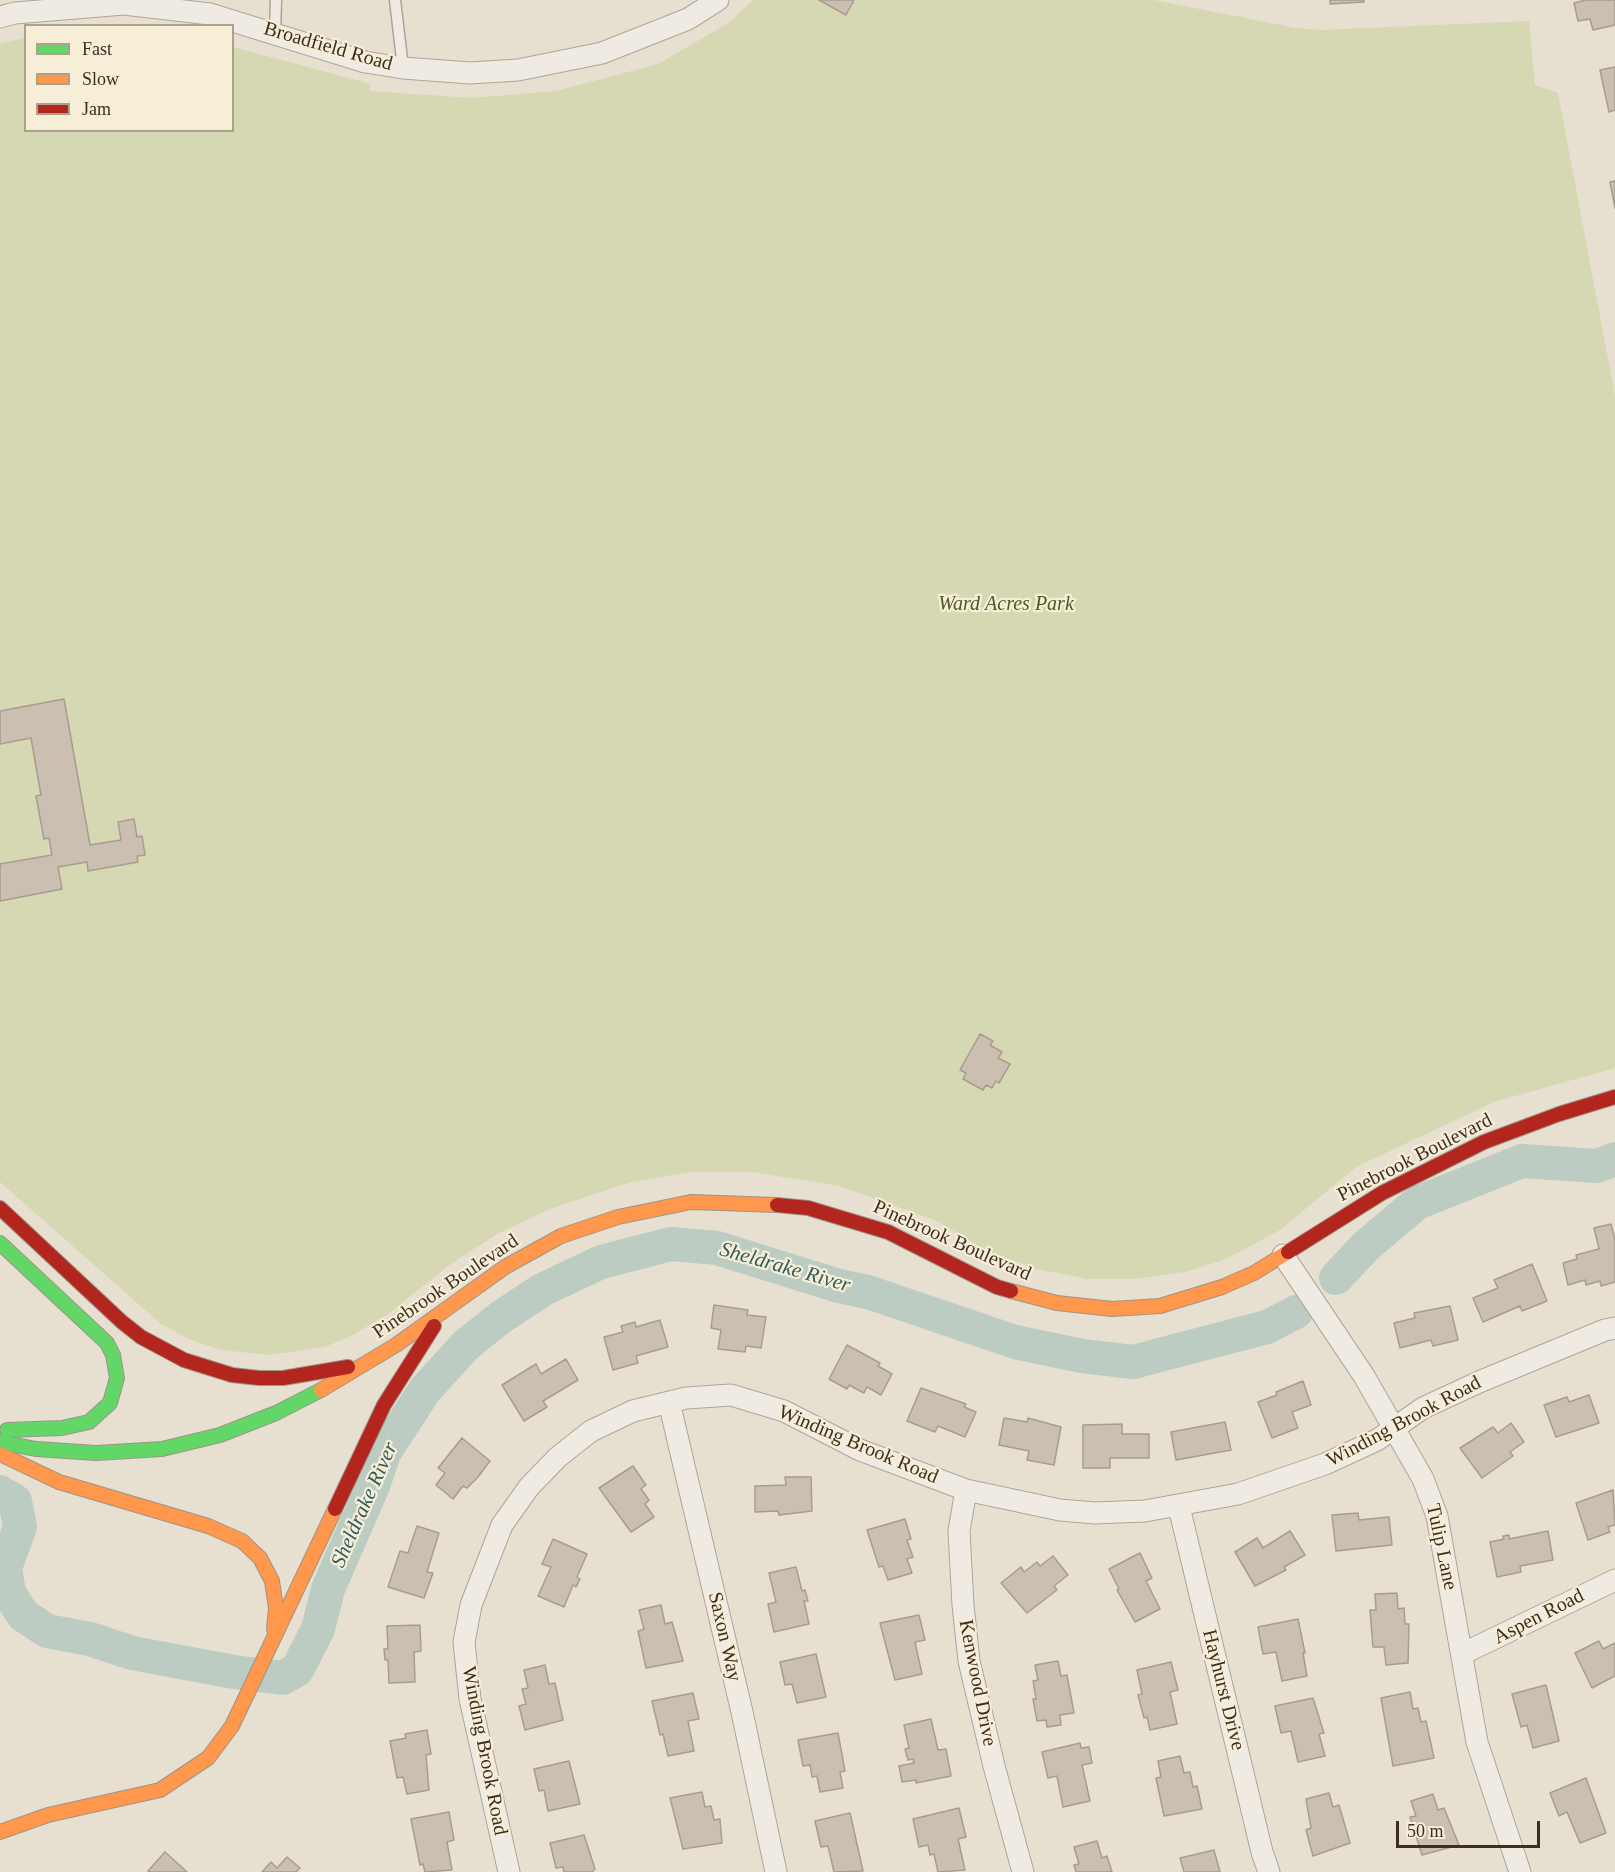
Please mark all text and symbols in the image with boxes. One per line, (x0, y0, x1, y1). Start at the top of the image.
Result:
street label: Broadfield Road (261, 17, 395, 77)
legend (24, 24, 234, 132)
text: Fast (82, 39, 112, 59)
text: Slow (82, 69, 119, 89)
text: Jam (82, 99, 111, 119)
park label: Ward Acres Park (938, 593, 1074, 617)
street label: Pinebrook Boulevard (1334, 1109, 1496, 1207)
street label: Pinebrook Boulevard (869, 1195, 1035, 1287)
street label: Pinebrook Boulevard (369, 1229, 523, 1345)
water label: Sheldrake River (717, 1237, 853, 1299)
street label: Winding Brook Road (1323, 1371, 1485, 1473)
street label: Winding Brook Road (774, 1400, 942, 1490)
water label: Sheldrake River (326, 1438, 404, 1572)
street label: Tulip Lane (1420, 1502, 1462, 1592)
street label: Aspen Road (1490, 1584, 1588, 1650)
street label: Saxon Way (702, 1590, 746, 1684)
street label: Kenwood Drive (953, 1618, 1001, 1748)
street label: Hayhurst Drive (1196, 1627, 1250, 1753)
street label: Winding Brook Road (456, 1665, 512, 1837)
scale bar (1399, 1809, 1543, 1847)
text: 50 m (1407, 1821, 1444, 1841)

